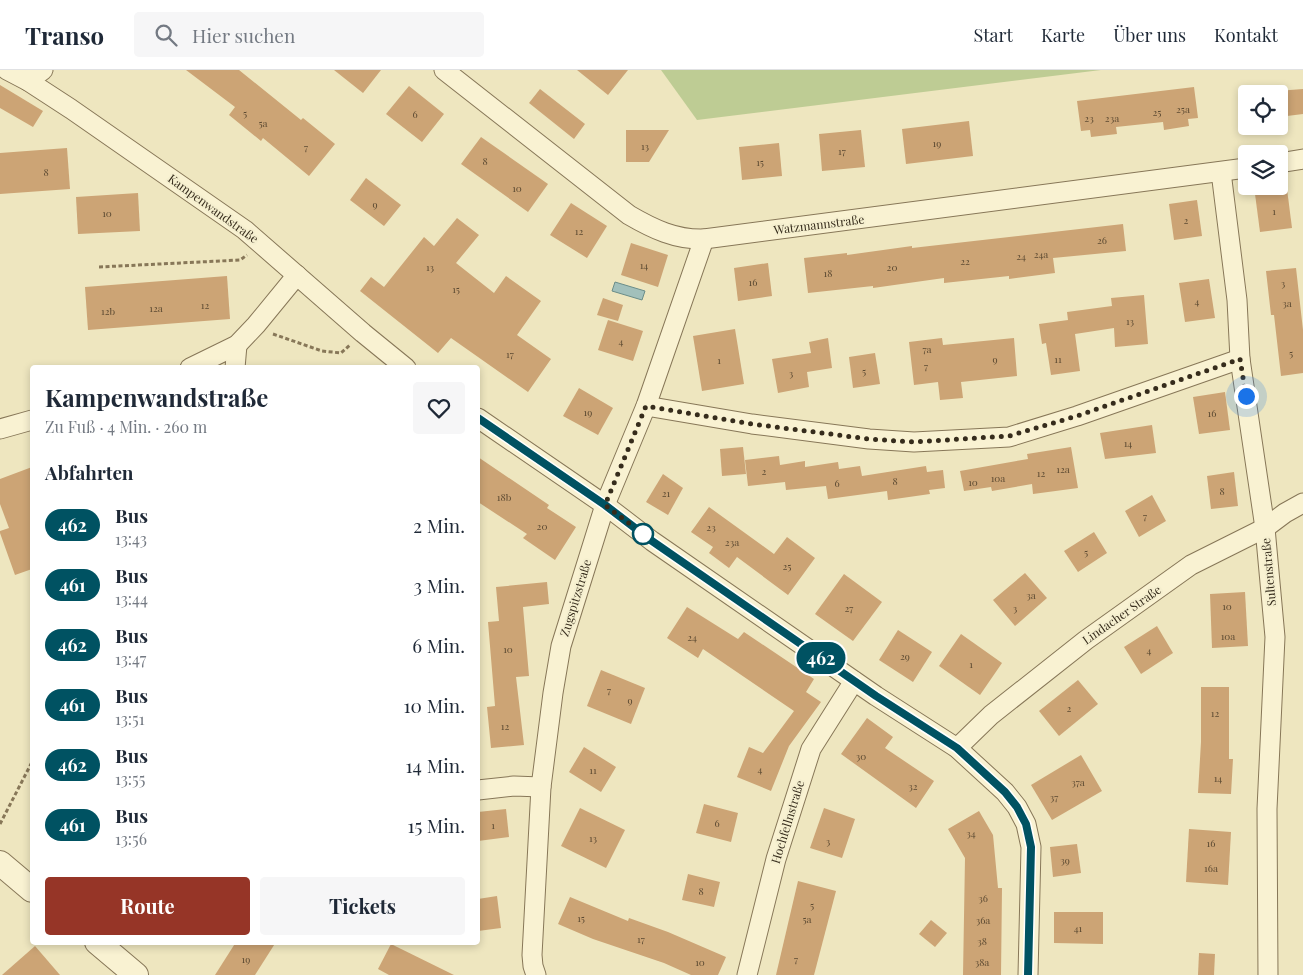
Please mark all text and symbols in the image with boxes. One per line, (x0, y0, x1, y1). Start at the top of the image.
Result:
search box (134, 12, 484, 57)
text: Transo (25, 19, 104, 51)
icon: search (152, 21, 180, 49)
text: Hier suchen (192, 22, 295, 48)
text: Start (973, 23, 1013, 47)
text: Karte (1041, 23, 1085, 47)
text: Über uns (1113, 23, 1186, 47)
text: Kontakt (1214, 23, 1278, 47)
map controls (1238, 85, 1288, 195)
button: locate (1238, 85, 1288, 135)
house number: 25a (1176, 102, 1190, 116)
house number: 25 (1153, 105, 1161, 119)
house number: 5 (243, 106, 247, 120)
house number: 6 (412, 107, 418, 121)
house number: 23 (1084, 111, 1094, 125)
house number: 23a (1105, 111, 1119, 125)
house number: 5a (258, 116, 268, 130)
house number: 19 (933, 136, 941, 150)
house number: 13 (641, 139, 650, 153)
house number: 7 (304, 140, 308, 154)
house number: 17 (838, 144, 846, 158)
button: layers (1238, 145, 1288, 195)
house number: 8 (482, 154, 488, 168)
house number: 15 (756, 155, 764, 169)
house number: 8 (43, 165, 49, 179)
street label: Kampenwandstraße (165, 170, 262, 246)
house number: 10 (512, 181, 522, 195)
house number: 9 (372, 197, 378, 211)
house number: 1 (1272, 204, 1276, 218)
house number: 10 (102, 206, 112, 220)
street label: Watzmannstraße (772, 211, 865, 238)
house number: 2 (1184, 213, 1189, 227)
house number: 12 (575, 224, 583, 238)
house number: 26 (1097, 233, 1107, 247)
house number: 24a (1034, 247, 1048, 261)
house number: 24 (1016, 249, 1026, 263)
house number: 22 (960, 254, 970, 268)
house number: 14 (640, 258, 648, 272)
house number: 13 (426, 260, 435, 274)
house number: 20 (887, 260, 897, 274)
house number: 18 (824, 266, 832, 280)
house number: 16 (749, 275, 757, 289)
house number: 3 (1281, 276, 1286, 290)
house number: 15 (452, 282, 460, 296)
house number: 4 (1195, 294, 1200, 308)
house number: 3a (1282, 296, 1292, 310)
house number: 12 (201, 298, 209, 312)
house number: 12a (149, 301, 163, 315)
house number: 12b (101, 304, 115, 318)
house number: 13 (1126, 314, 1135, 328)
house number: 4 (619, 334, 624, 348)
house number: 7a (922, 342, 932, 356)
house number: 5 (1289, 346, 1293, 360)
house number: 17 (506, 347, 514, 361)
house number: 9 (992, 352, 998, 366)
house number: 11 (1054, 352, 1062, 366)
house number: 1 (717, 353, 721, 367)
house number: 7 (924, 359, 928, 373)
house number: 5 (862, 364, 866, 378)
house number: 3 (789, 366, 794, 380)
text: Kampenwandstraße (45, 381, 268, 413)
button: heart (413, 382, 465, 434)
your location (1234, 384, 1259, 409)
house number: 19 (584, 405, 592, 419)
house number: 16 (1208, 406, 1216, 420)
text: Zu Fuß · 4 Min. · 260 m (45, 416, 207, 437)
house number: 14 (1124, 436, 1132, 450)
text: Abfahrten (45, 459, 134, 485)
house number: 12a (1056, 462, 1070, 476)
house number: 2 (762, 464, 767, 478)
house number: 12 (1037, 466, 1045, 480)
house number: 10a (991, 471, 1005, 485)
house number: 8 (892, 474, 898, 488)
house number: 10 (968, 475, 978, 489)
house number: 6 (834, 476, 840, 490)
house number: 8 (1219, 484, 1225, 498)
house number: 21 (662, 486, 671, 500)
house number: 18b (497, 490, 512, 504)
text: Bus (115, 502, 148, 528)
house number: 7 (1143, 509, 1147, 523)
text: 2 Min. (413, 512, 465, 538)
text: 462 (58, 513, 87, 537)
house number: 20 (537, 519, 547, 533)
house number: 23 (706, 520, 716, 534)
unlabelled marker (632, 523, 654, 545)
text: 13:43 (115, 528, 147, 549)
house number: 23a (725, 535, 739, 549)
street label: Sultenstraße (1257, 537, 1279, 607)
house number: 5 (1084, 545, 1088, 559)
street label: Zugspitzstraße (556, 557, 594, 638)
house number: 25 (783, 559, 791, 573)
text: Bus (115, 562, 148, 588)
text: 3 Min. (413, 572, 465, 598)
text: 461 (59, 573, 86, 597)
street label: Lindacher Straße (1079, 581, 1164, 647)
text: 13:44 (115, 588, 148, 609)
house number: 3a (1026, 588, 1036, 602)
house number: 10 (1222, 599, 1232, 613)
house number: 27 (845, 601, 853, 615)
house number: 3 (1013, 601, 1018, 615)
text: Bus (115, 622, 148, 648)
house number: 10a (1221, 629, 1235, 643)
house number: 24 (687, 630, 697, 644)
text: 6 Min. (412, 632, 465, 658)
text: 462 (58, 633, 87, 657)
house number: 10 (503, 642, 513, 656)
line badge: 462 (792, 642, 850, 674)
house number: 4 (1147, 643, 1152, 657)
text: 462 (806, 646, 836, 670)
text: 13:47 (115, 648, 146, 669)
house number: 29 (900, 649, 910, 663)
house number: 1 (969, 657, 973, 671)
text: Bus (115, 682, 148, 708)
house number: 7 (607, 683, 611, 697)
text: 10 Min. (404, 692, 465, 718)
text: 461 (59, 693, 86, 717)
house number: 9 (627, 693, 633, 707)
house number: 2 (1067, 701, 1072, 715)
house number: 12 (1211, 706, 1219, 720)
text: 13:51 (115, 708, 145, 729)
house number: 12 (501, 719, 509, 733)
text: Bus (115, 742, 148, 768)
house number: 30 (856, 749, 866, 763)
text: 14 Min. (406, 752, 465, 778)
text: 462 (58, 753, 87, 777)
house number: 4 (758, 762, 763, 776)
house number: 11 (589, 763, 597, 777)
text: 13:55 (115, 768, 145, 789)
house number: 14 (1214, 771, 1222, 785)
house number: 37a (1071, 775, 1085, 789)
street label: Hochfellnstraße (767, 778, 807, 865)
house number: 32 (908, 779, 918, 793)
house number: 37 (1050, 790, 1058, 804)
text: Bus (115, 802, 148, 828)
text: 15 Min. (408, 812, 465, 838)
text: 461 (59, 813, 86, 837)
house number: 6 (714, 816, 720, 830)
house number: 1 (491, 818, 495, 832)
house number: 34 (966, 826, 976, 840)
text: 13:56 (115, 828, 147, 849)
house number: 13 (589, 831, 598, 845)
house number: 3 (826, 834, 831, 848)
house number: 16 (1207, 836, 1215, 850)
house number: 39 (1060, 853, 1070, 867)
house number: 16a (1204, 861, 1218, 875)
button: Route (45, 877, 250, 935)
button: Tickets (260, 877, 465, 935)
house number: 8 (698, 884, 704, 898)
house number: 36 (978, 891, 988, 905)
house number: 5 (810, 898, 814, 912)
house number: 15 (577, 911, 585, 925)
house number: 5a (802, 912, 812, 926)
house number: 36a (976, 913, 990, 927)
house number: 41 (1074, 921, 1083, 935)
house number: 17 (637, 932, 645, 946)
house number: 38 (977, 934, 987, 948)
house number: 19 (242, 952, 250, 966)
house number: 7 (794, 952, 798, 966)
house number: 10 (695, 955, 705, 969)
house number: 38a (975, 955, 989, 969)

